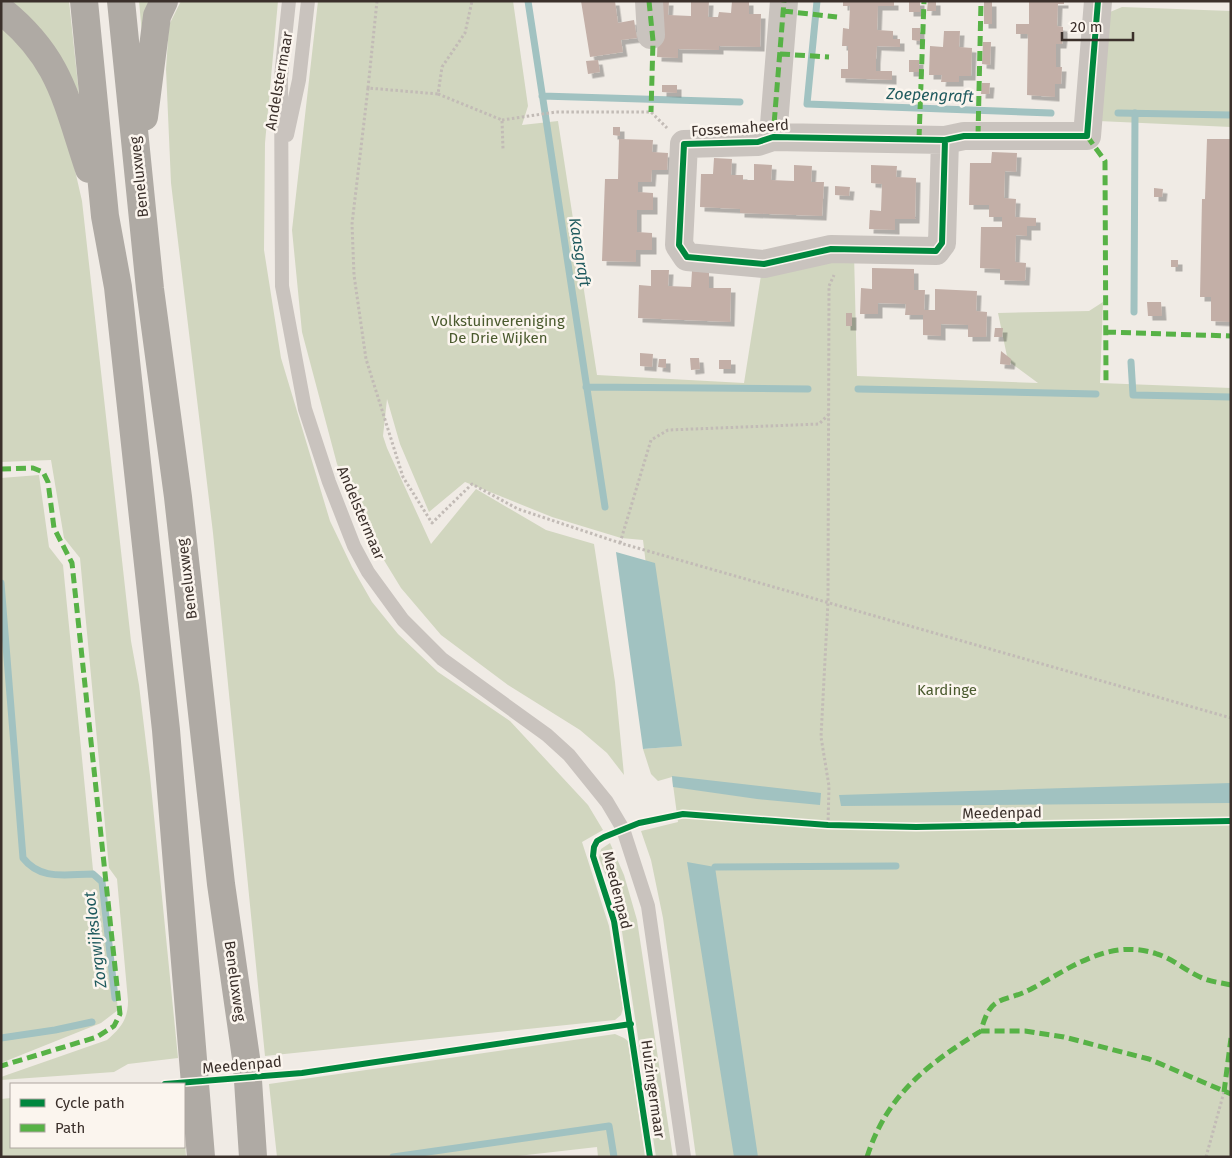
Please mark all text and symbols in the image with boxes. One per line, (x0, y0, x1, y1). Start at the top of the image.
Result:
scale bar (1062, 10, 1133, 42)
text: 20 m (1070, 18, 1103, 36)
street label: Andelstermaar (261, 30, 297, 132)
water label: Zoepengraft (885, 84, 974, 106)
street label: Fossemaheerd (690, 116, 790, 140)
street label: Beneluxweg (126, 135, 152, 218)
water label: Kaasgraft (565, 216, 595, 288)
park label: Volkstuinvereniging De Drie Wijken (431, 312, 565, 347)
street label: Andelstermaar (333, 463, 389, 563)
street label: Beneluxweg (173, 537, 201, 620)
park label: Kardinge (917, 681, 977, 699)
street label: Meedenpad (962, 803, 1042, 823)
street label: Meedenpad (599, 849, 635, 931)
water label: Zorgwijksloot (80, 890, 110, 990)
street label: Beneluxweg (220, 939, 250, 1023)
street label: Huizingermaar (637, 1039, 669, 1140)
street label: Meedenpad (201, 1053, 283, 1077)
legend (10, 1083, 185, 1148)
text: Cycle path (55, 1094, 125, 1112)
text: Path (55, 1119, 85, 1137)

